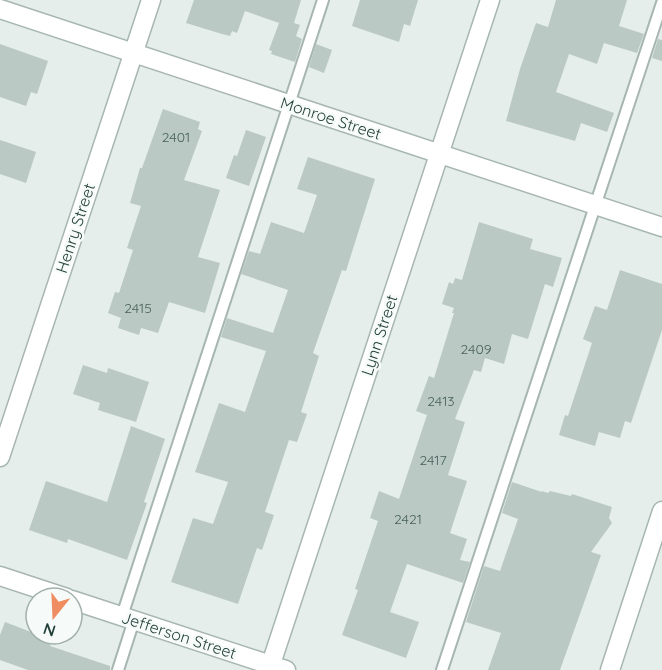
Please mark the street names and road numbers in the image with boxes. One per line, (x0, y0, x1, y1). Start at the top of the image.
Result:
street label: Monroe Street (278, 92, 384, 144)
street label: Henry Street (51, 181, 99, 275)
street label: Lynn Street (357, 292, 401, 378)
street label: Jefferson Street (119, 607, 239, 663)

